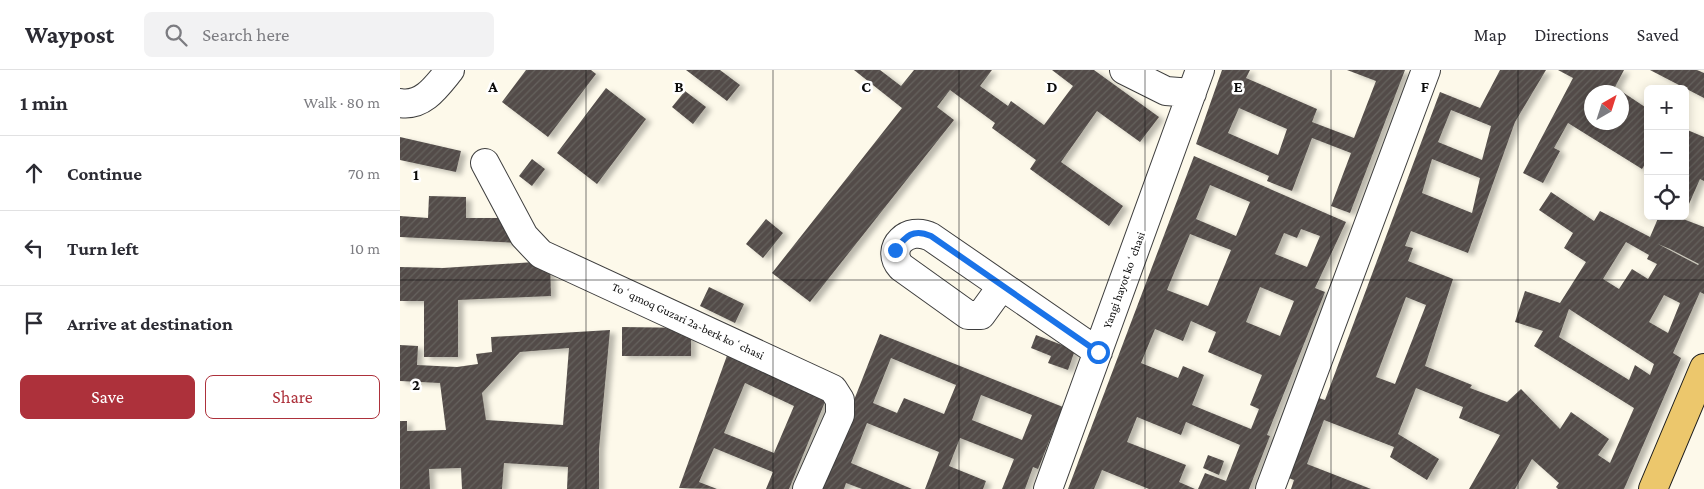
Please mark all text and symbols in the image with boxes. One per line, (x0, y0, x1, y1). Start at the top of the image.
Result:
search box (144, 12, 494, 57)
text: Waypost (25, 21, 114, 48)
icon: search (162, 21, 190, 49)
text: Search here (202, 24, 289, 45)
text: Map (1474, 25, 1506, 45)
text: Directions (1534, 25, 1609, 45)
text: Saved (1637, 25, 1679, 45)
text: A (487, 78, 498, 95)
text: B (674, 78, 684, 95)
text: C (861, 78, 871, 95)
text: D (1046, 78, 1058, 95)
text: E (1233, 78, 1243, 95)
text: F (1421, 78, 1430, 95)
north arrow (1584, 85, 1629, 130)
map controls (1644, 85, 1689, 220)
button: + (1644, 85, 1689, 130)
text: 1 min (20, 91, 68, 115)
text: Walk · 80 m (303, 94, 380, 111)
button: − (1644, 130, 1689, 175)
icon: ahead (20, 159, 48, 187)
text: Continue (67, 163, 142, 184)
text: 70 m (348, 165, 380, 182)
text: 1 (413, 166, 419, 183)
button: locate (1644, 175, 1689, 220)
street label: Yangi hayot koʻchasi (1100, 230, 1148, 330)
icon: left (20, 234, 48, 262)
text: Turn left (67, 238, 139, 259)
route end (884, 239, 907, 262)
text: 10 m (350, 240, 380, 257)
street label: Toʻqmoq Guzari 2a-berk koʻchasi (610, 280, 766, 362)
icon: arrive (20, 309, 48, 337)
text: Arrive at destination (67, 313, 233, 334)
route start (1087, 341, 1110, 364)
button: Save (20, 375, 195, 419)
button: Share (205, 375, 380, 419)
text: 2 (412, 376, 420, 393)

